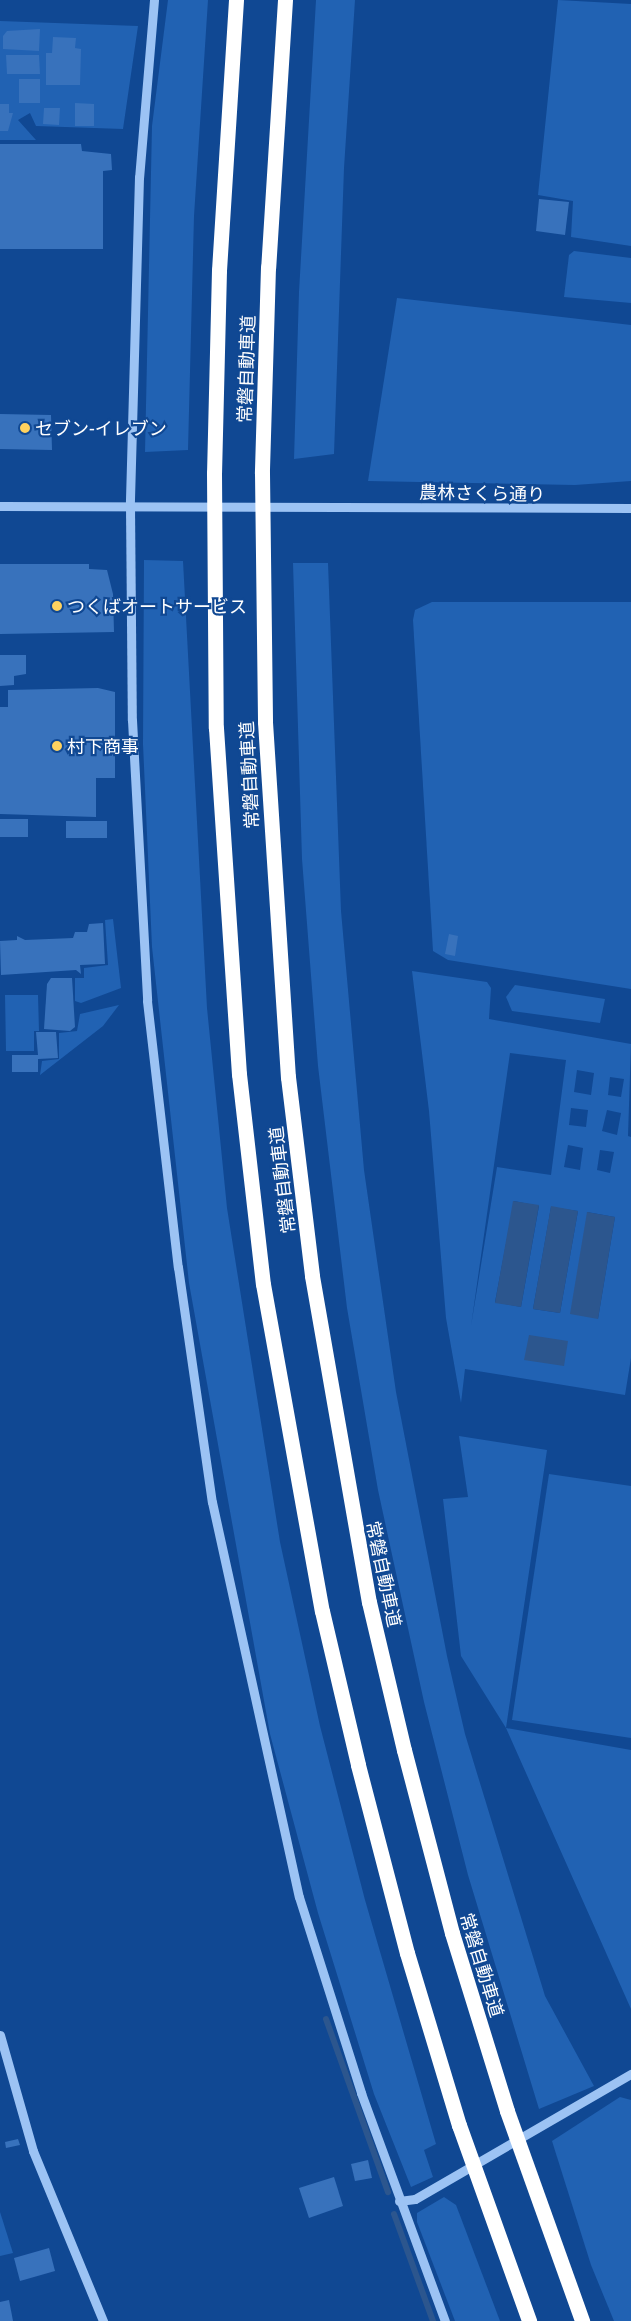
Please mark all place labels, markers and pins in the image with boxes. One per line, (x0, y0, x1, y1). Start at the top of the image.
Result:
place label: セブン-イレブン (35, 417, 167, 439)
marker: セブン-イレブン (19, 422, 31, 434)
place label: つくばオートサービス (67, 595, 247, 617)
marker: つくばオートサービス (51, 600, 63, 612)
place label: 村下商事 (67, 735, 139, 757)
marker: 村下商事 (51, 740, 63, 752)

